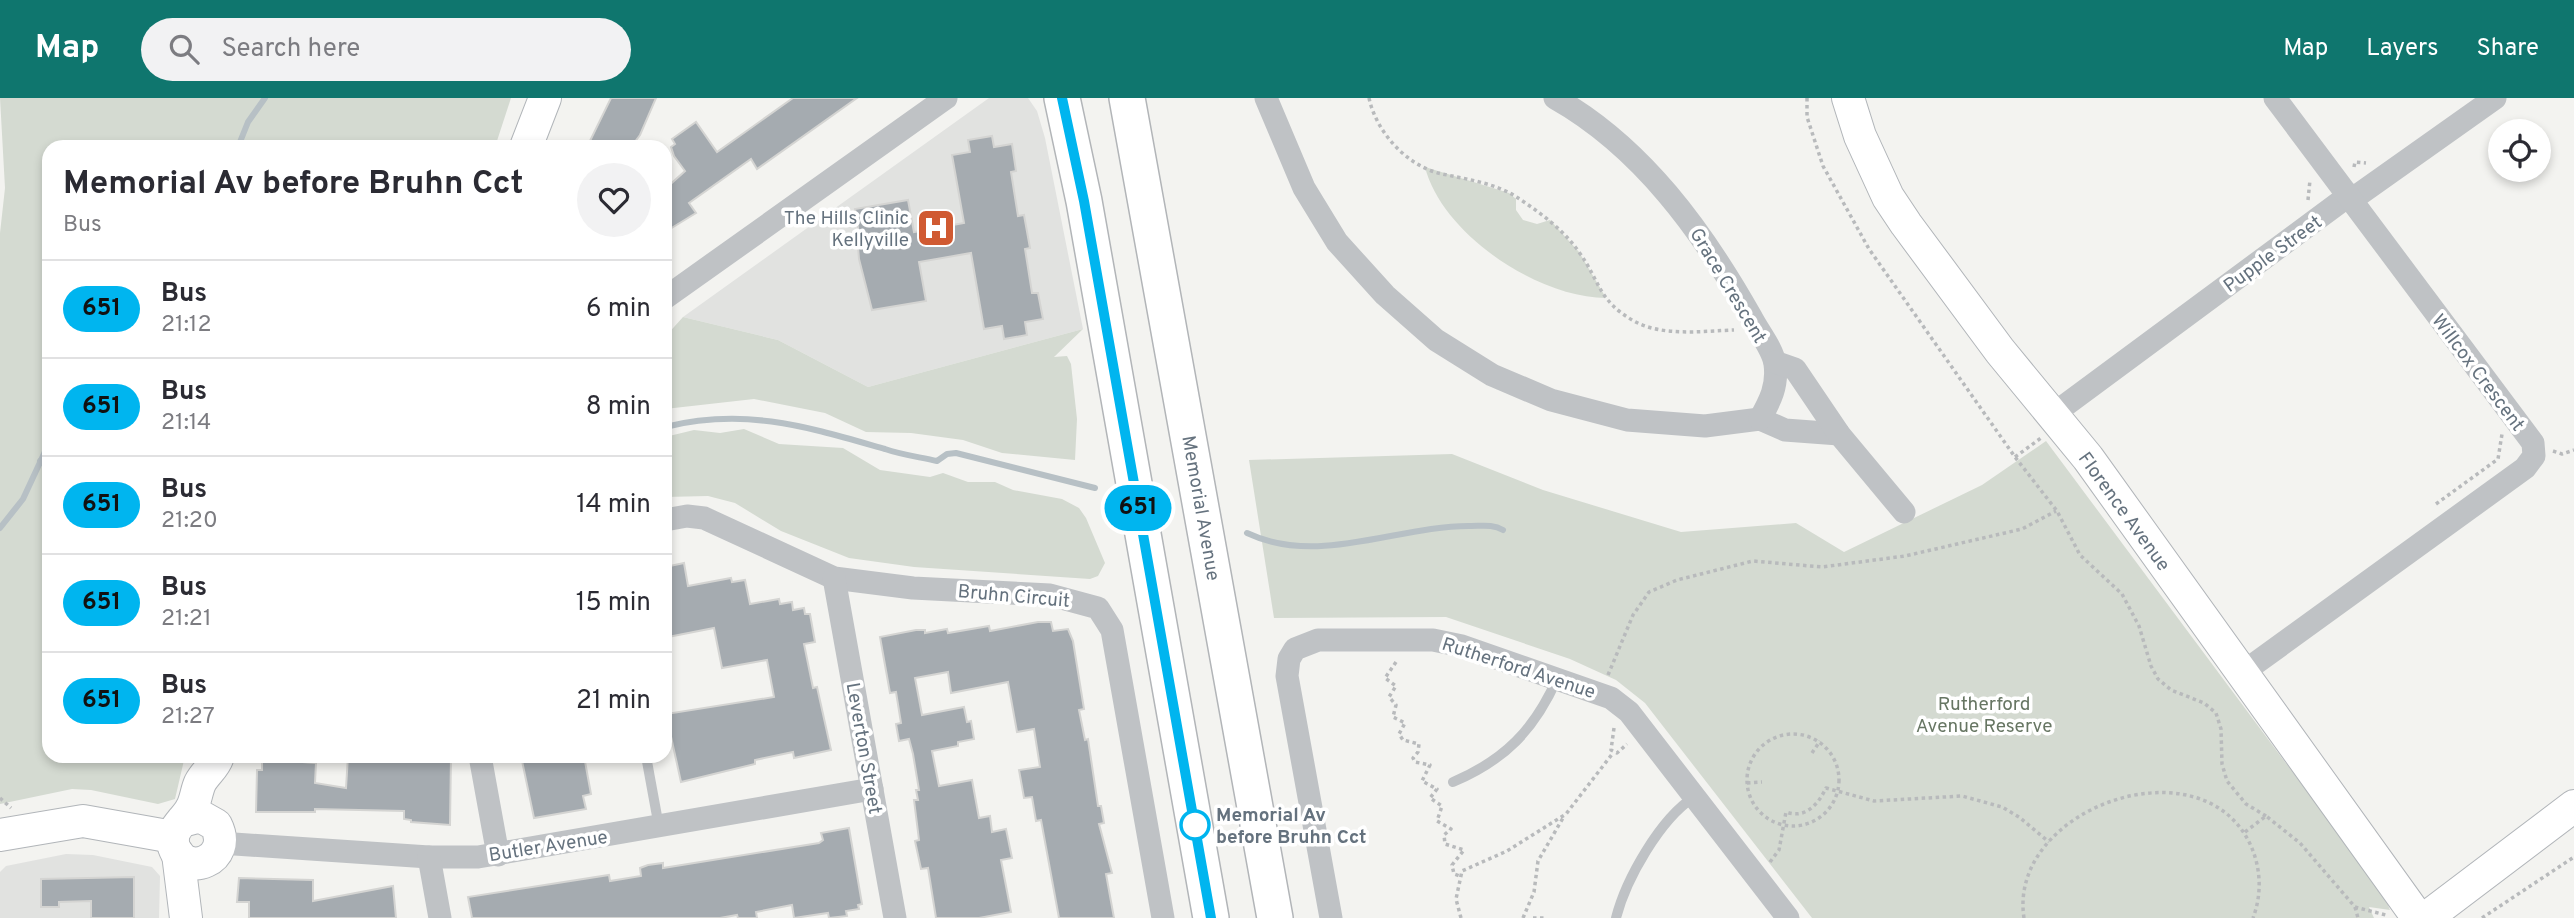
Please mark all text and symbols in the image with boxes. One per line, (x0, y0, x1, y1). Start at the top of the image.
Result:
search box (141, 18, 631, 81)
text: Map (35, 28, 99, 70)
icon: search (165, 30, 203, 68)
text: Search here (221, 33, 360, 66)
text: Map (2283, 34, 2328, 64)
text: Layers (2366, 34, 2438, 64)
text: Share (2476, 34, 2539, 64)
map controls (2488, 119, 2551, 182)
button: locate (2488, 119, 2551, 182)
button: heart (577, 163, 651, 237)
text: Memorial Av before Bruhn Cct (63, 164, 524, 206)
place label: The Hills Clinic Kellyville (784, 207, 909, 253)
hospital icon: The Hills Clinic Kellyville (915, 207, 957, 249)
text: Bus (63, 211, 102, 240)
street label: Pupple Street (2219, 211, 2327, 298)
street label: Grace Crescent (1683, 224, 1771, 348)
text: Bus (161, 278, 207, 311)
text: 6 min (586, 293, 651, 326)
text: 651 (82, 294, 121, 324)
street label: Willcox Crescent (2426, 310, 2529, 437)
text: 21:12 (161, 311, 212, 340)
text: Bus (161, 376, 207, 409)
text: 8 min (586, 391, 651, 424)
text: 651 (82, 392, 121, 422)
text: 21:14 (161, 409, 211, 438)
street label: Memorial Avenue (1175, 434, 1225, 583)
street label: Florence Avenue (2072, 448, 2175, 576)
text: Bus (161, 474, 207, 507)
line badge: 651 (1098, 485, 1178, 531)
text: 14 min (576, 489, 651, 522)
text: 651 (82, 490, 121, 520)
text: 651 (1118, 493, 1158, 523)
text: 21:20 (161, 507, 218, 536)
text: Bus (161, 572, 207, 605)
street label: Bruhn Circuit (957, 580, 1071, 614)
text: 15 min (576, 587, 651, 620)
text: 651 (82, 588, 121, 618)
text: 21:21 (161, 605, 212, 634)
street label: Rutherford Avenue (1439, 633, 1598, 705)
text: Bus (161, 670, 207, 703)
street label: Leverton Street (840, 681, 886, 816)
text: 21 min (576, 685, 651, 718)
text: 651 (82, 686, 121, 716)
park label: Rutherford Avenue Reserve (1916, 693, 2052, 739)
text: 21:27 (161, 703, 215, 732)
place label: Memorial Av before Bruhn Cct (1216, 804, 1367, 850)
marker: Memorial Av before Bruhn Cct (1180, 810, 1210, 840)
street label: Butler Avenue (487, 826, 609, 868)

